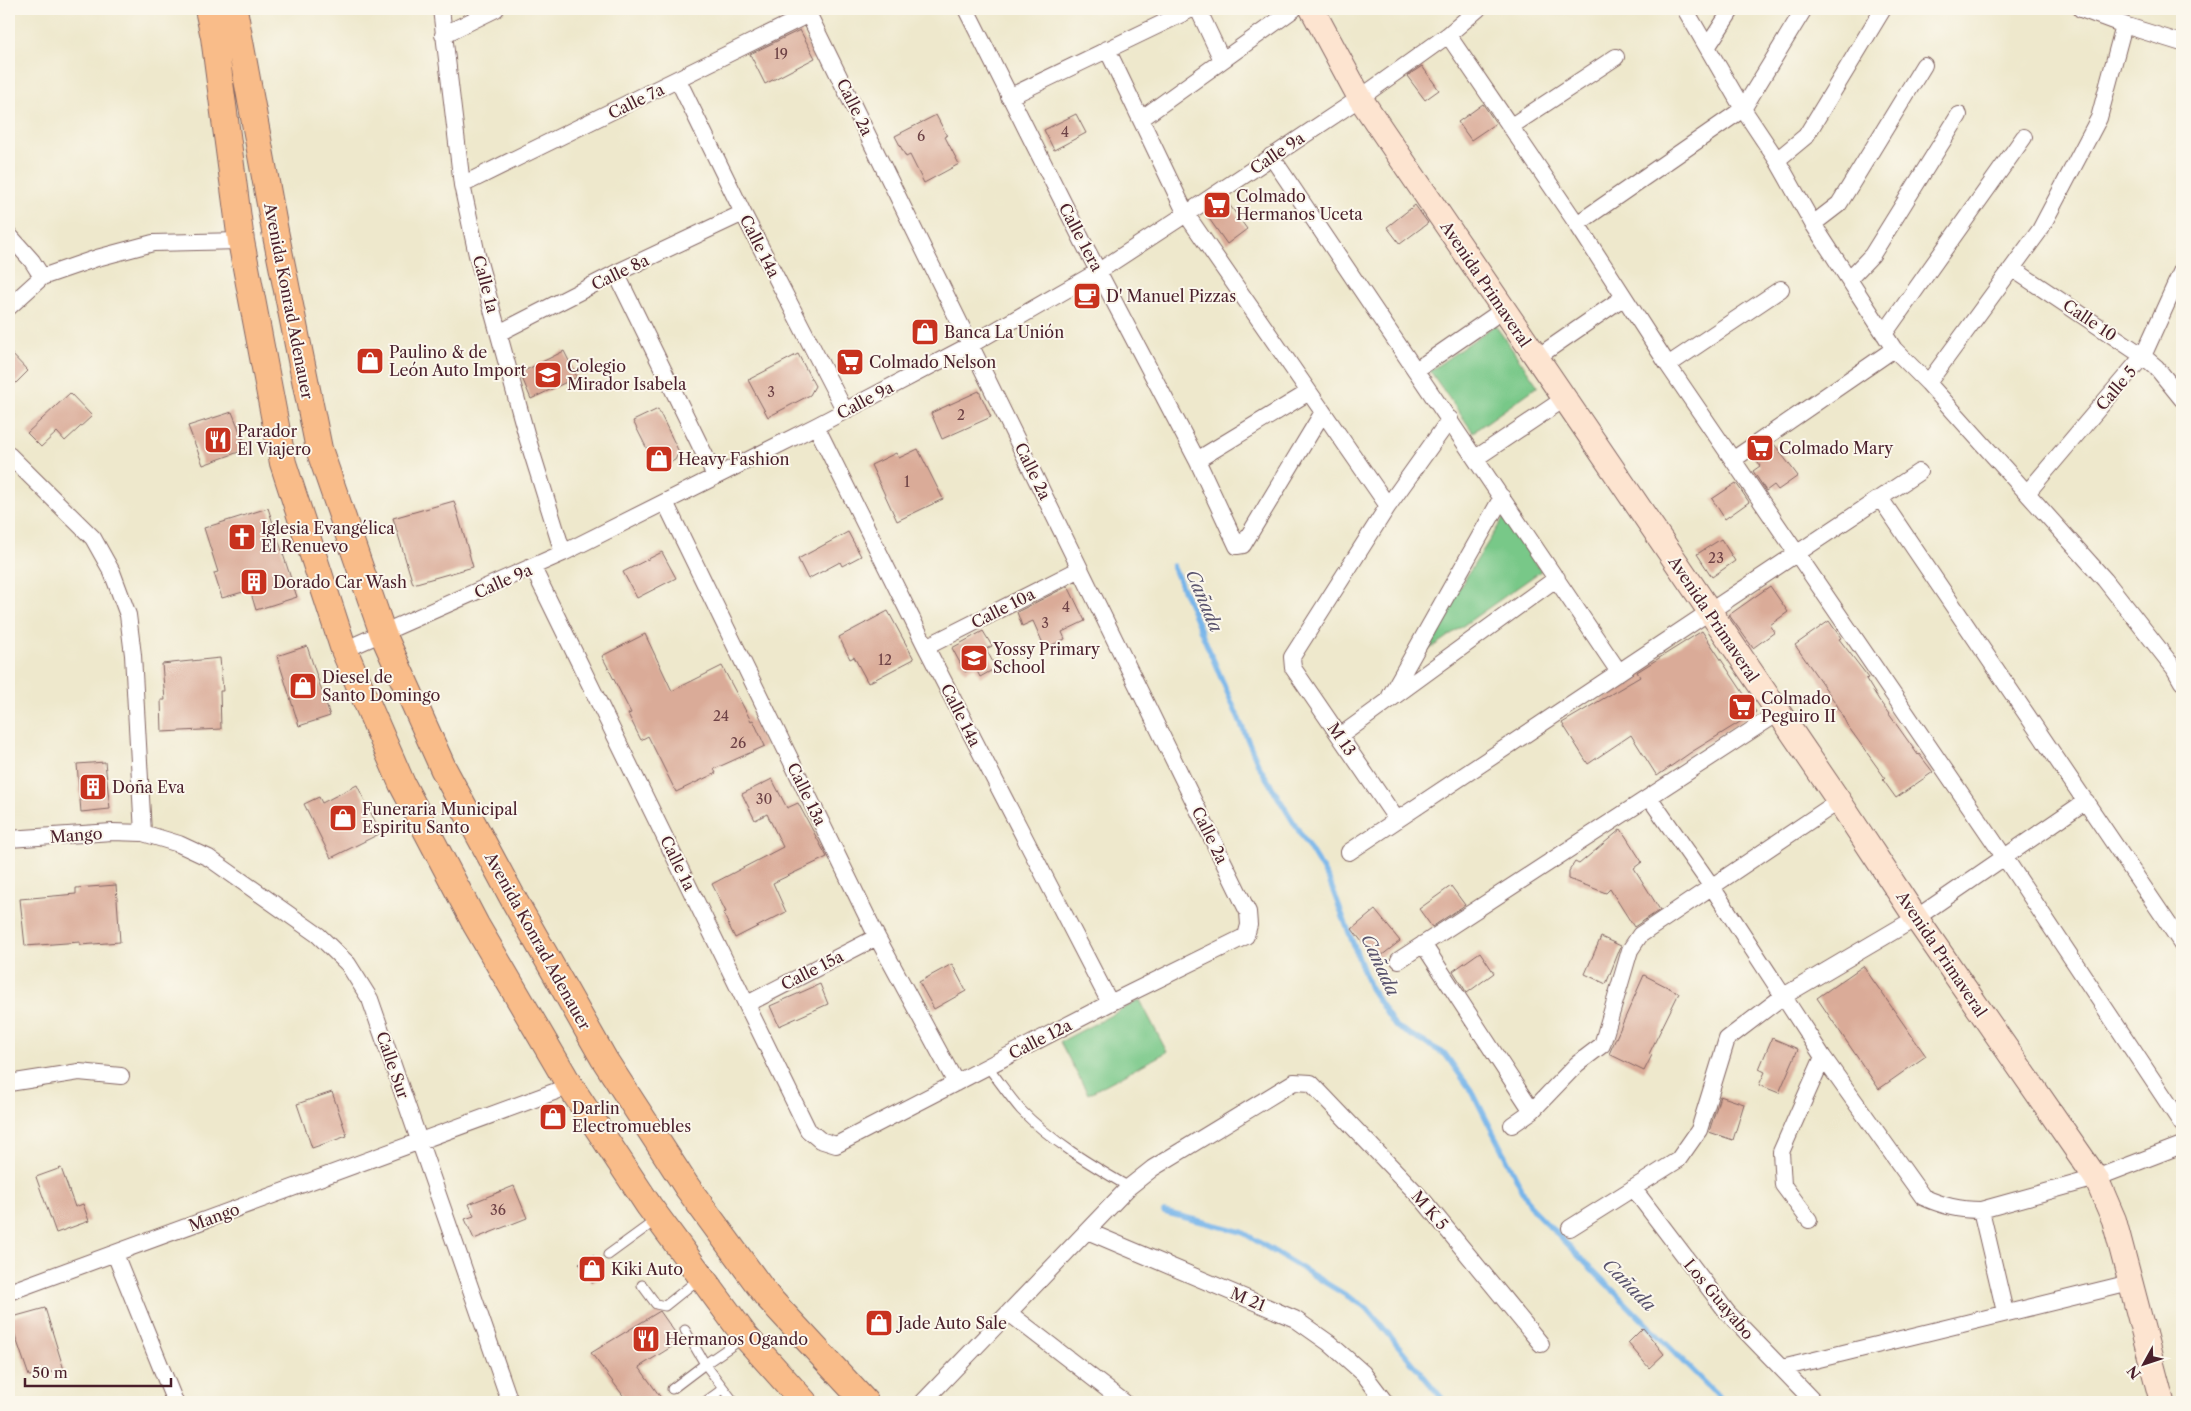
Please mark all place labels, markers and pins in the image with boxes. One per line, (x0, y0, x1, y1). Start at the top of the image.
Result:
place label: Colmado Hermanos Uceta (1236, 186, 1363, 224)
supermarket icon: Colmado Hermanos Uceta (1202, 190, 1232, 220)
cafe icon: D' Manuel Pizzas (1072, 281, 1102, 311)
place label: D' Manuel Pizzas (1106, 286, 1236, 306)
shop icon: Banca La Unión (910, 317, 940, 347)
place label: Banca La Unión (944, 322, 1064, 342)
place label: Paulino & de León Auto Import (389, 342, 526, 380)
shop icon: Paulino & de León Auto Import (355, 346, 385, 376)
supermarket icon: Colmado Nelson (835, 347, 865, 377)
place label: Colmado Nelson (869, 352, 996, 372)
place label: Colegio Mirador Isabela (567, 356, 687, 394)
school or university icon: Colegio Mirador Isabela (533, 360, 563, 390)
place label: Parador El Viajero (237, 421, 311, 459)
restaurant icon: Parador El Viajero (203, 425, 233, 455)
supermarket icon: Colmado Mary (1745, 433, 1775, 463)
place label: Colmado Mary (1779, 438, 1894, 458)
shop icon: Heavy Fashion (644, 444, 674, 474)
place label: Heavy Fashion (678, 449, 790, 469)
place label: Iglesia Evangélica El Renuevo (261, 518, 395, 556)
church icon: Iglesia Evangélica El Renuevo (227, 522, 257, 552)
building icon: Dorado Car Wash (239, 567, 269, 597)
place label: Dorado Car Wash (273, 572, 407, 592)
place label: Yossy Primary School (992, 639, 1101, 677)
school or university icon: Yossy Primary School (959, 643, 989, 673)
place label: Diesel de Santo Domingo (322, 667, 441, 705)
shop icon: Diesel de Santo Domingo (288, 671, 318, 701)
place label: Colmado Peguiro II (1761, 688, 1836, 726)
supermarket icon: Colmado Peguiro II (1727, 692, 1757, 722)
building icon: Doña Eva (78, 772, 108, 802)
place label: Doña Eva (112, 777, 185, 797)
place label: Funeraria Municipal Espiritu Santo (362, 799, 518, 837)
shop icon: Funeraria Municipal Espiritu Santo (328, 803, 358, 833)
place label: Darlin Electromuebles (572, 1098, 691, 1136)
shop icon: Darlin Electromuebles (538, 1102, 568, 1132)
shop icon: Kiki Auto (577, 1254, 607, 1284)
place label: Kiki Auto (611, 1259, 683, 1279)
shop icon: Jade Auto Sale (864, 1308, 894, 1338)
place label: Jade Auto Sale (895, 1313, 1007, 1333)
restaurant icon: Hermanos Ogando (631, 1324, 661, 1354)
place label: Hermanos Ogando (665, 1329, 808, 1349)

